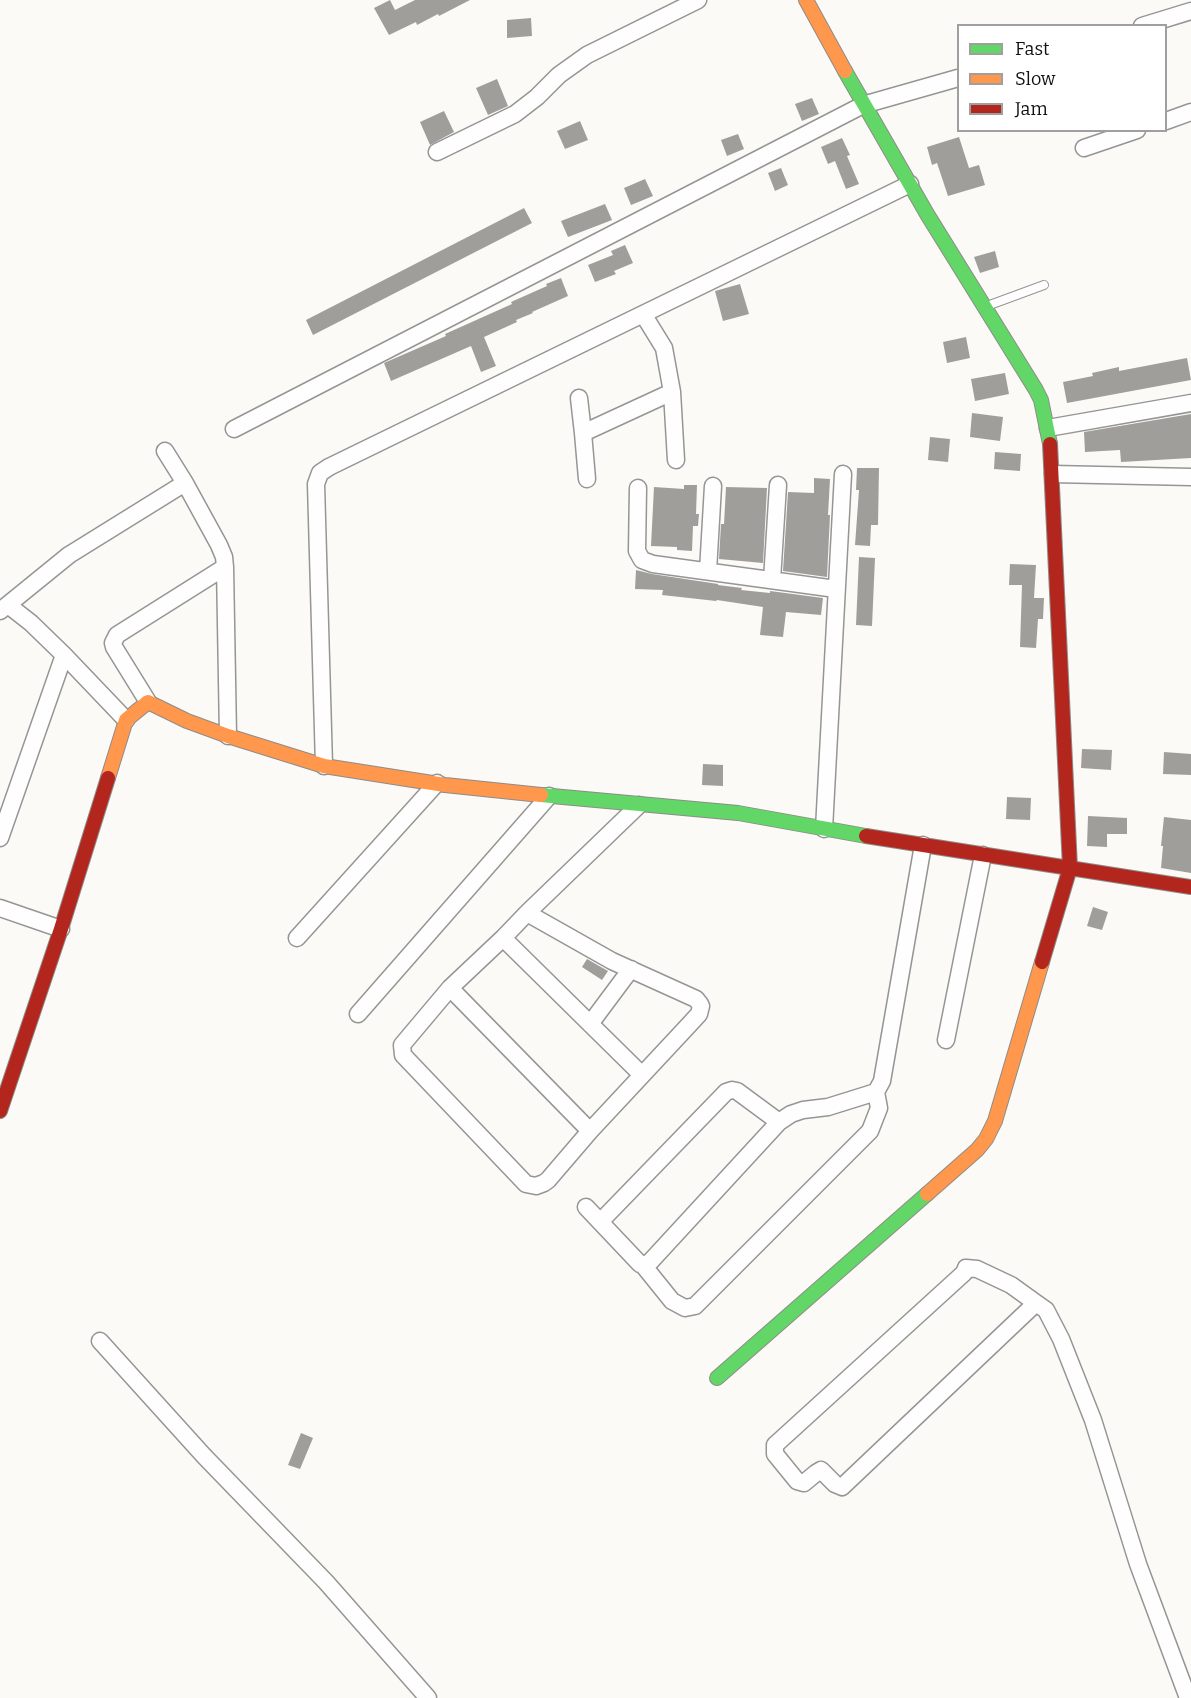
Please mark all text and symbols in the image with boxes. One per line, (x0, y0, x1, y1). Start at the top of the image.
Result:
legend (957, 24, 1167, 132)
text: Fast (1015, 38, 1050, 60)
text: Slow (1015, 68, 1055, 90)
text: Jam (1015, 98, 1048, 120)

